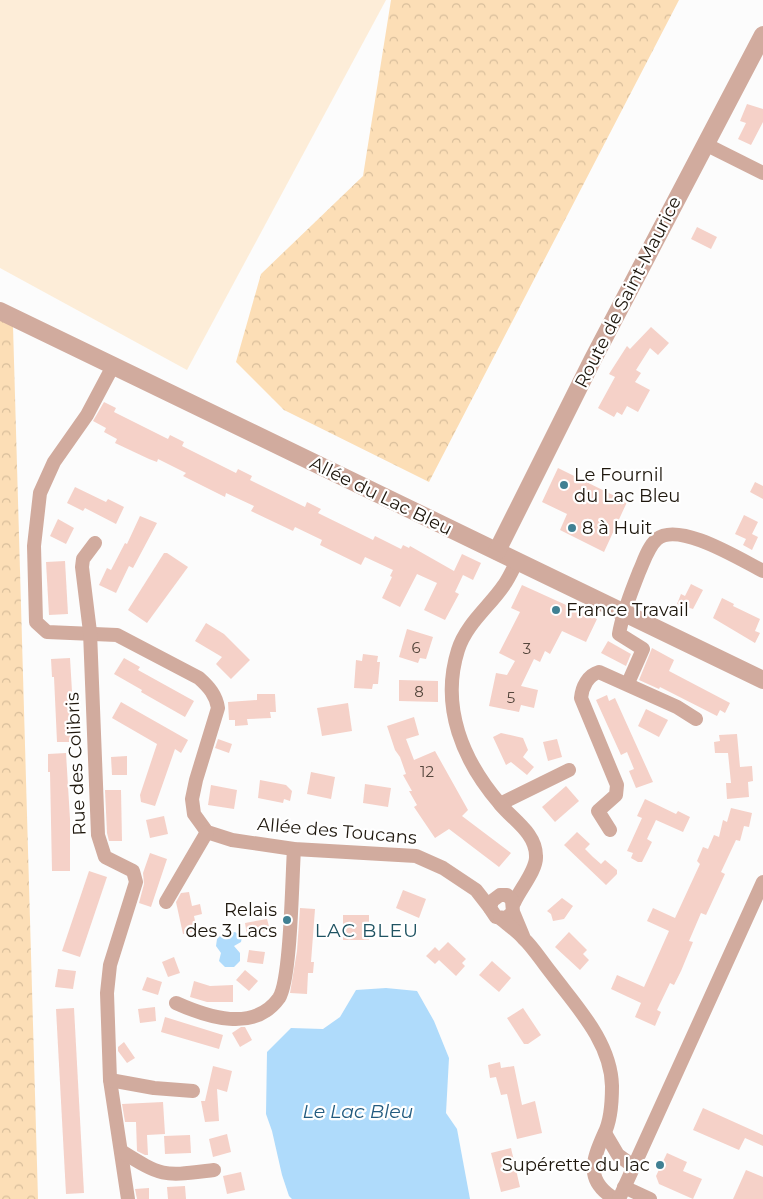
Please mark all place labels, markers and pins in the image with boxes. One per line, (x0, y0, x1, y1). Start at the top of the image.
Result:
place label: Le Fournil du Lac Bleu (574, 464, 680, 507)
marker: Le Fournil du Lac Bleu (558, 479, 570, 491)
place label: 8 à Huit (582, 517, 652, 539)
marker: 8 à Huit (566, 522, 578, 534)
place label: France Travail (566, 599, 689, 621)
marker: France Travail (550, 604, 562, 616)
place label: Relais des 3 Lacs (185, 899, 277, 942)
marker: Relais des 3 Lacs (281, 914, 293, 926)
place label: Supérette du lac (502, 1154, 650, 1176)
marker: Supérette du lac (654, 1159, 666, 1171)

